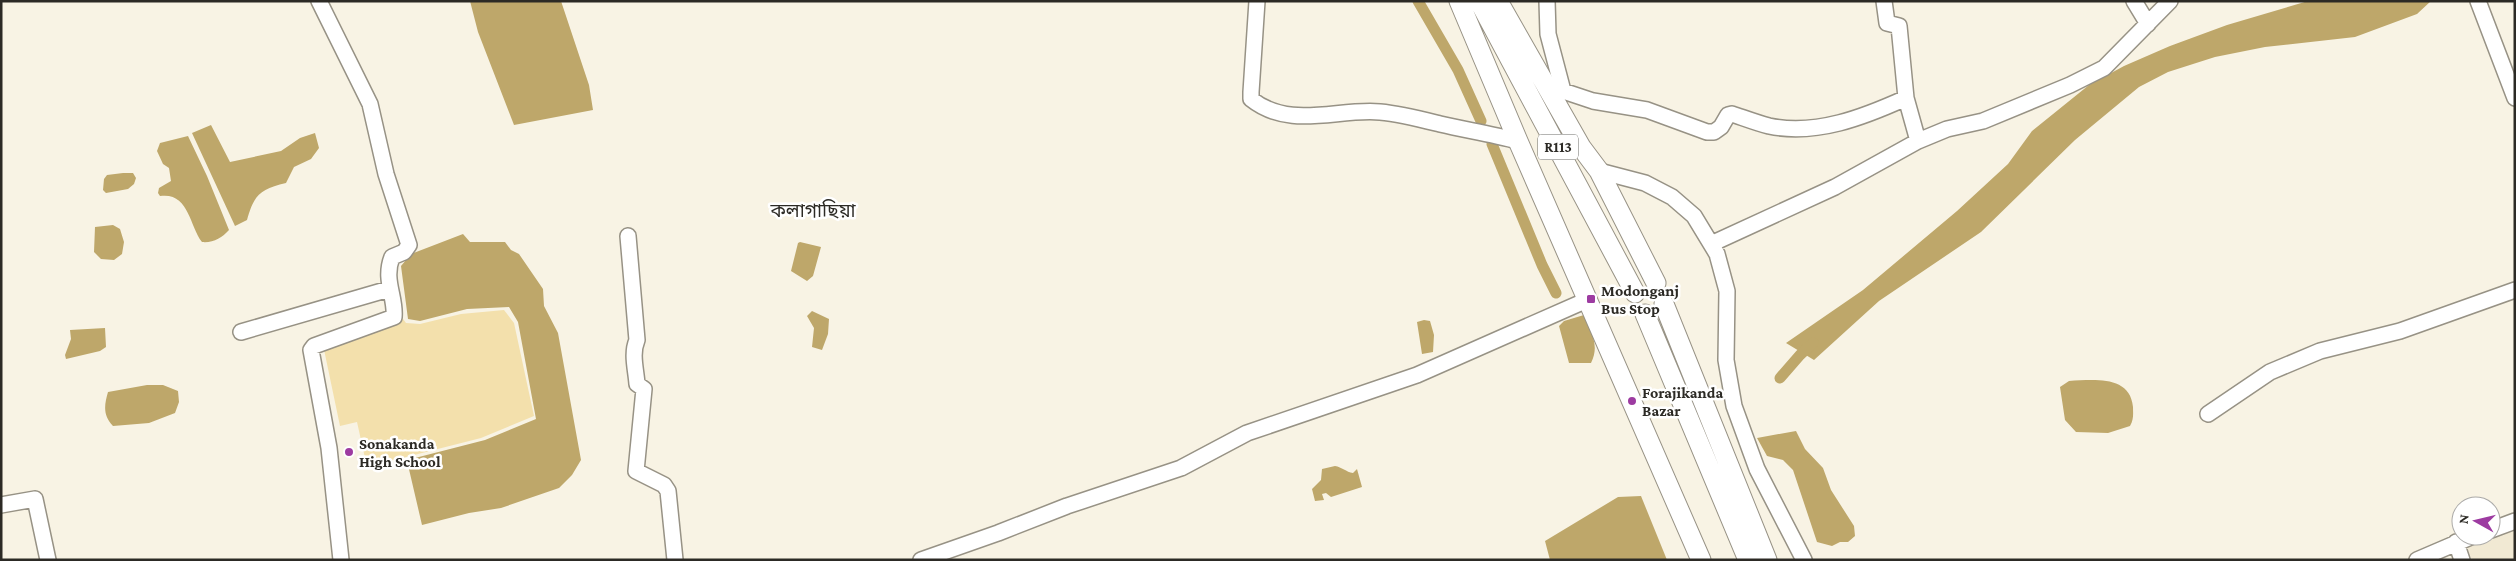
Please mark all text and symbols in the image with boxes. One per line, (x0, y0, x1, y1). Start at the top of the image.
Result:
road number: R113 (1538, 134, 1578, 160)
district label: কলাগাছিয়া (769, 199, 857, 221)
place label: Modonganj Bus Stop (1601, 282, 1679, 317)
marker: Modonganj Bus Stop (1585, 293, 1597, 305)
place label: Forajikanda Bazar (1642, 384, 1724, 419)
marker: Forajikanda Bazar (1626, 395, 1638, 407)
place label: Sonakanda High School (359, 435, 441, 470)
marker: Sonakanda High School (343, 446, 355, 458)
north arrow (2451, 496, 2501, 546)
text: N (2455, 513, 2472, 525)

